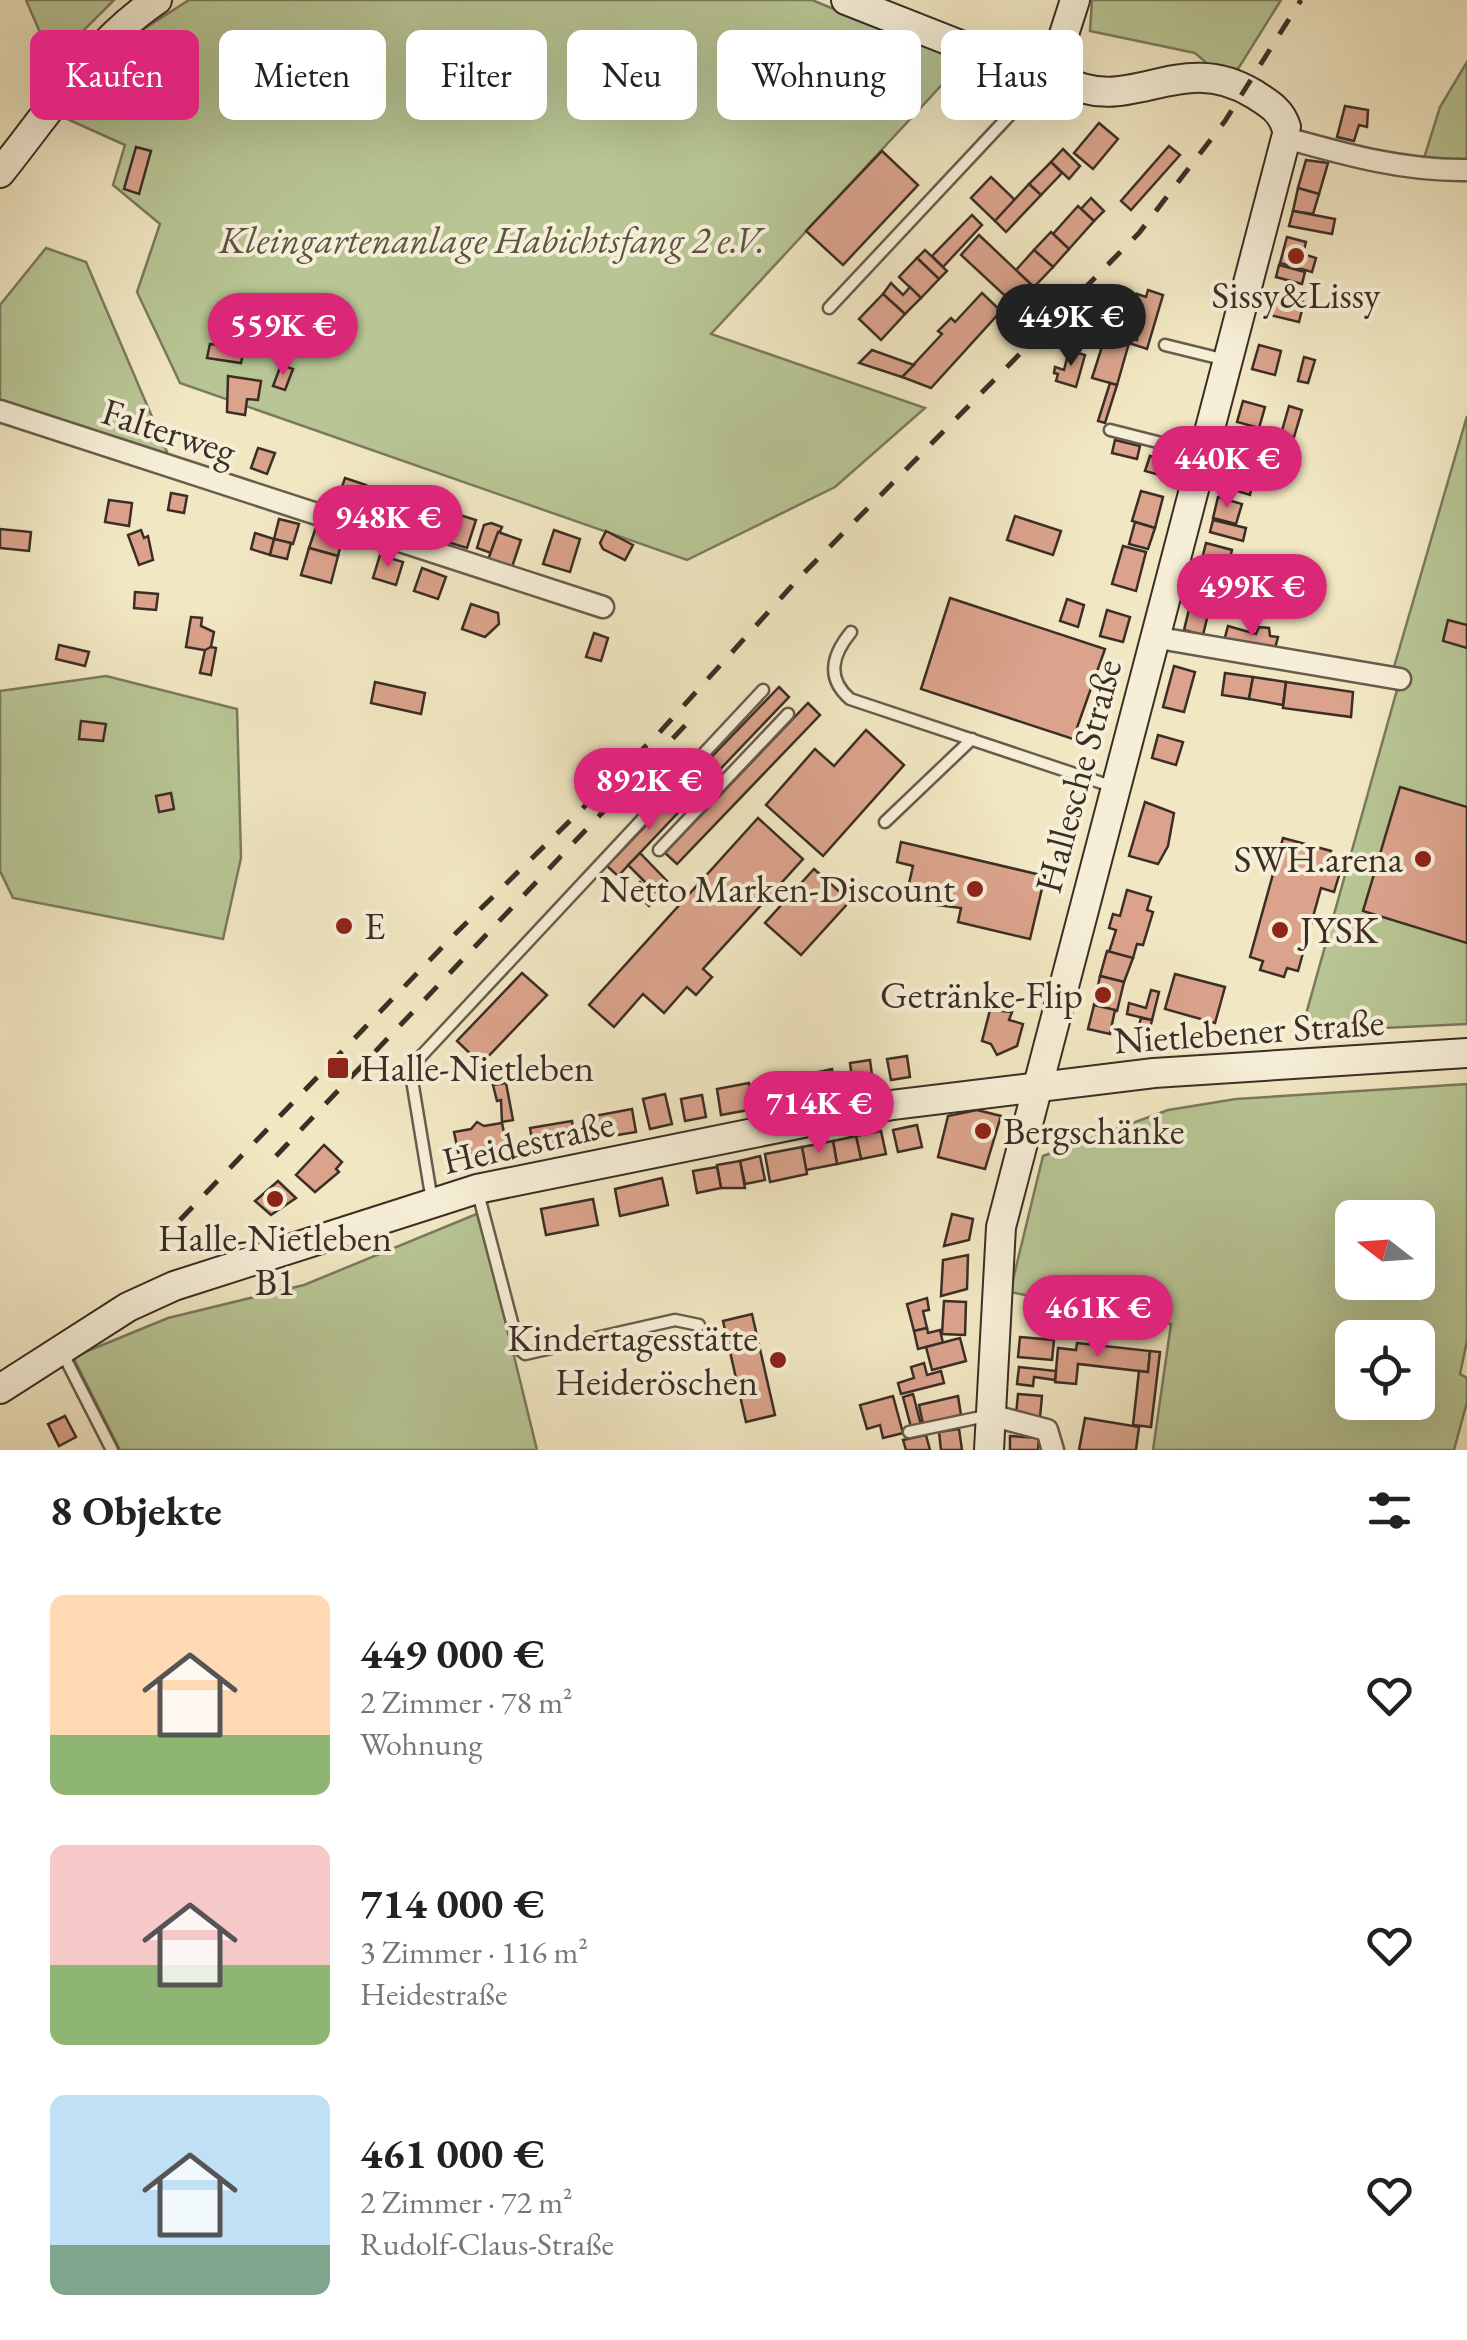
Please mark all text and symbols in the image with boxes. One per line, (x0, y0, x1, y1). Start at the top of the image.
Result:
chip: Kaufen (30, 30, 199, 120)
chip: Mieten (219, 30, 386, 120)
chip: Filter (406, 30, 547, 120)
chip: Neu (567, 30, 697, 120)
chip: Wohnung (717, 30, 921, 120)
chip: Haus (941, 30, 1083, 120)
park label: Kleingartenanlage Habichtsfang 2 e.V. (218, 215, 766, 264)
marker: Sissy&Lissy (1285, 245, 1307, 267)
place label: Sissy&Lissy (1212, 270, 1381, 319)
pin: 449K € (990, 284, 1152, 369)
pin: 559K € (202, 293, 364, 378)
text: 449K € (1018, 295, 1124, 337)
text: 559K € (230, 304, 336, 346)
street label: Falterweg (96, 386, 243, 475)
pin: 440K € (1146, 426, 1308, 511)
text: 440K € (1174, 437, 1280, 479)
pin: 948K € (307, 485, 469, 570)
text: 948K € (335, 496, 441, 538)
pin: 499K € (1171, 554, 1333, 639)
text: 499K € (1199, 565, 1305, 607)
street label: Hallesche Straße (1023, 654, 1132, 898)
pin: 892K € (568, 748, 730, 833)
text: 892K € (596, 759, 702, 801)
place label: SWH.arena (1234, 834, 1404, 883)
marker: SWH.arena (1412, 848, 1434, 870)
place label: Netto Marken-Discount (600, 864, 955, 913)
marker: Netto Marken-Discount (964, 878, 986, 900)
place label: E (364, 901, 385, 950)
place label: JYSK (1297, 905, 1380, 954)
marker: E (333, 915, 355, 937)
marker: JYSK (1269, 919, 1291, 941)
place label: Getränke-Flip (880, 970, 1083, 1019)
marker: Getränke-Flip (1092, 984, 1114, 1006)
street label: Nietlebener Straße (1112, 997, 1386, 1064)
place label: Halle-Nietleben (360, 1043, 594, 1092)
marker: Halle-Nietleben (325, 1055, 351, 1081)
pin: 714K € (738, 1071, 900, 1156)
text: 714K € (766, 1082, 872, 1124)
street label: Heidestraße (437, 1098, 619, 1185)
place label: Bergschänke (1003, 1106, 1185, 1155)
marker: Bergschänke (972, 1120, 994, 1142)
marker: Halle-Nietleben B1 (264, 1188, 286, 1210)
north arrow (1335, 1200, 1435, 1300)
map controls (1335, 1200, 1435, 1420)
place label: Halle-Nietleben B1 (158, 1213, 392, 1306)
pin: 461K € (1017, 1275, 1179, 1360)
text: 461K € (1045, 1286, 1151, 1328)
place label: Kindertagesstätte Heideröschen (507, 1313, 758, 1406)
button: locate (1335, 1320, 1435, 1420)
marker: Kindertagesstätte Heideröschen (767, 1349, 789, 1371)
text: 8 Objekte (50, 1483, 222, 1538)
icon: filters (1362, 1483, 1417, 1538)
text: 449 000 € (360, 1626, 544, 1681)
icon: home (130, 1635, 250, 1755)
icon: heart (1362, 1668, 1417, 1723)
text: 2 Zimmer · 78 m² (360, 1681, 573, 1723)
text: Wohnung (360, 1723, 483, 1765)
text: 714 000 € (360, 1876, 544, 1931)
icon: home (130, 1885, 250, 2005)
icon: heart (1362, 1918, 1417, 1973)
text: 3 Zimmer · 116 m² (360, 1931, 588, 1973)
text: Heidestraße (360, 1973, 507, 2015)
text: 461 000 € (360, 2126, 544, 2181)
icon: home (130, 2135, 250, 2255)
icon: heart (1362, 2168, 1417, 2223)
text: 2 Zimmer · 72 m² (360, 2181, 573, 2223)
text: Rudolf-Claus-Straße (360, 2223, 614, 2265)

